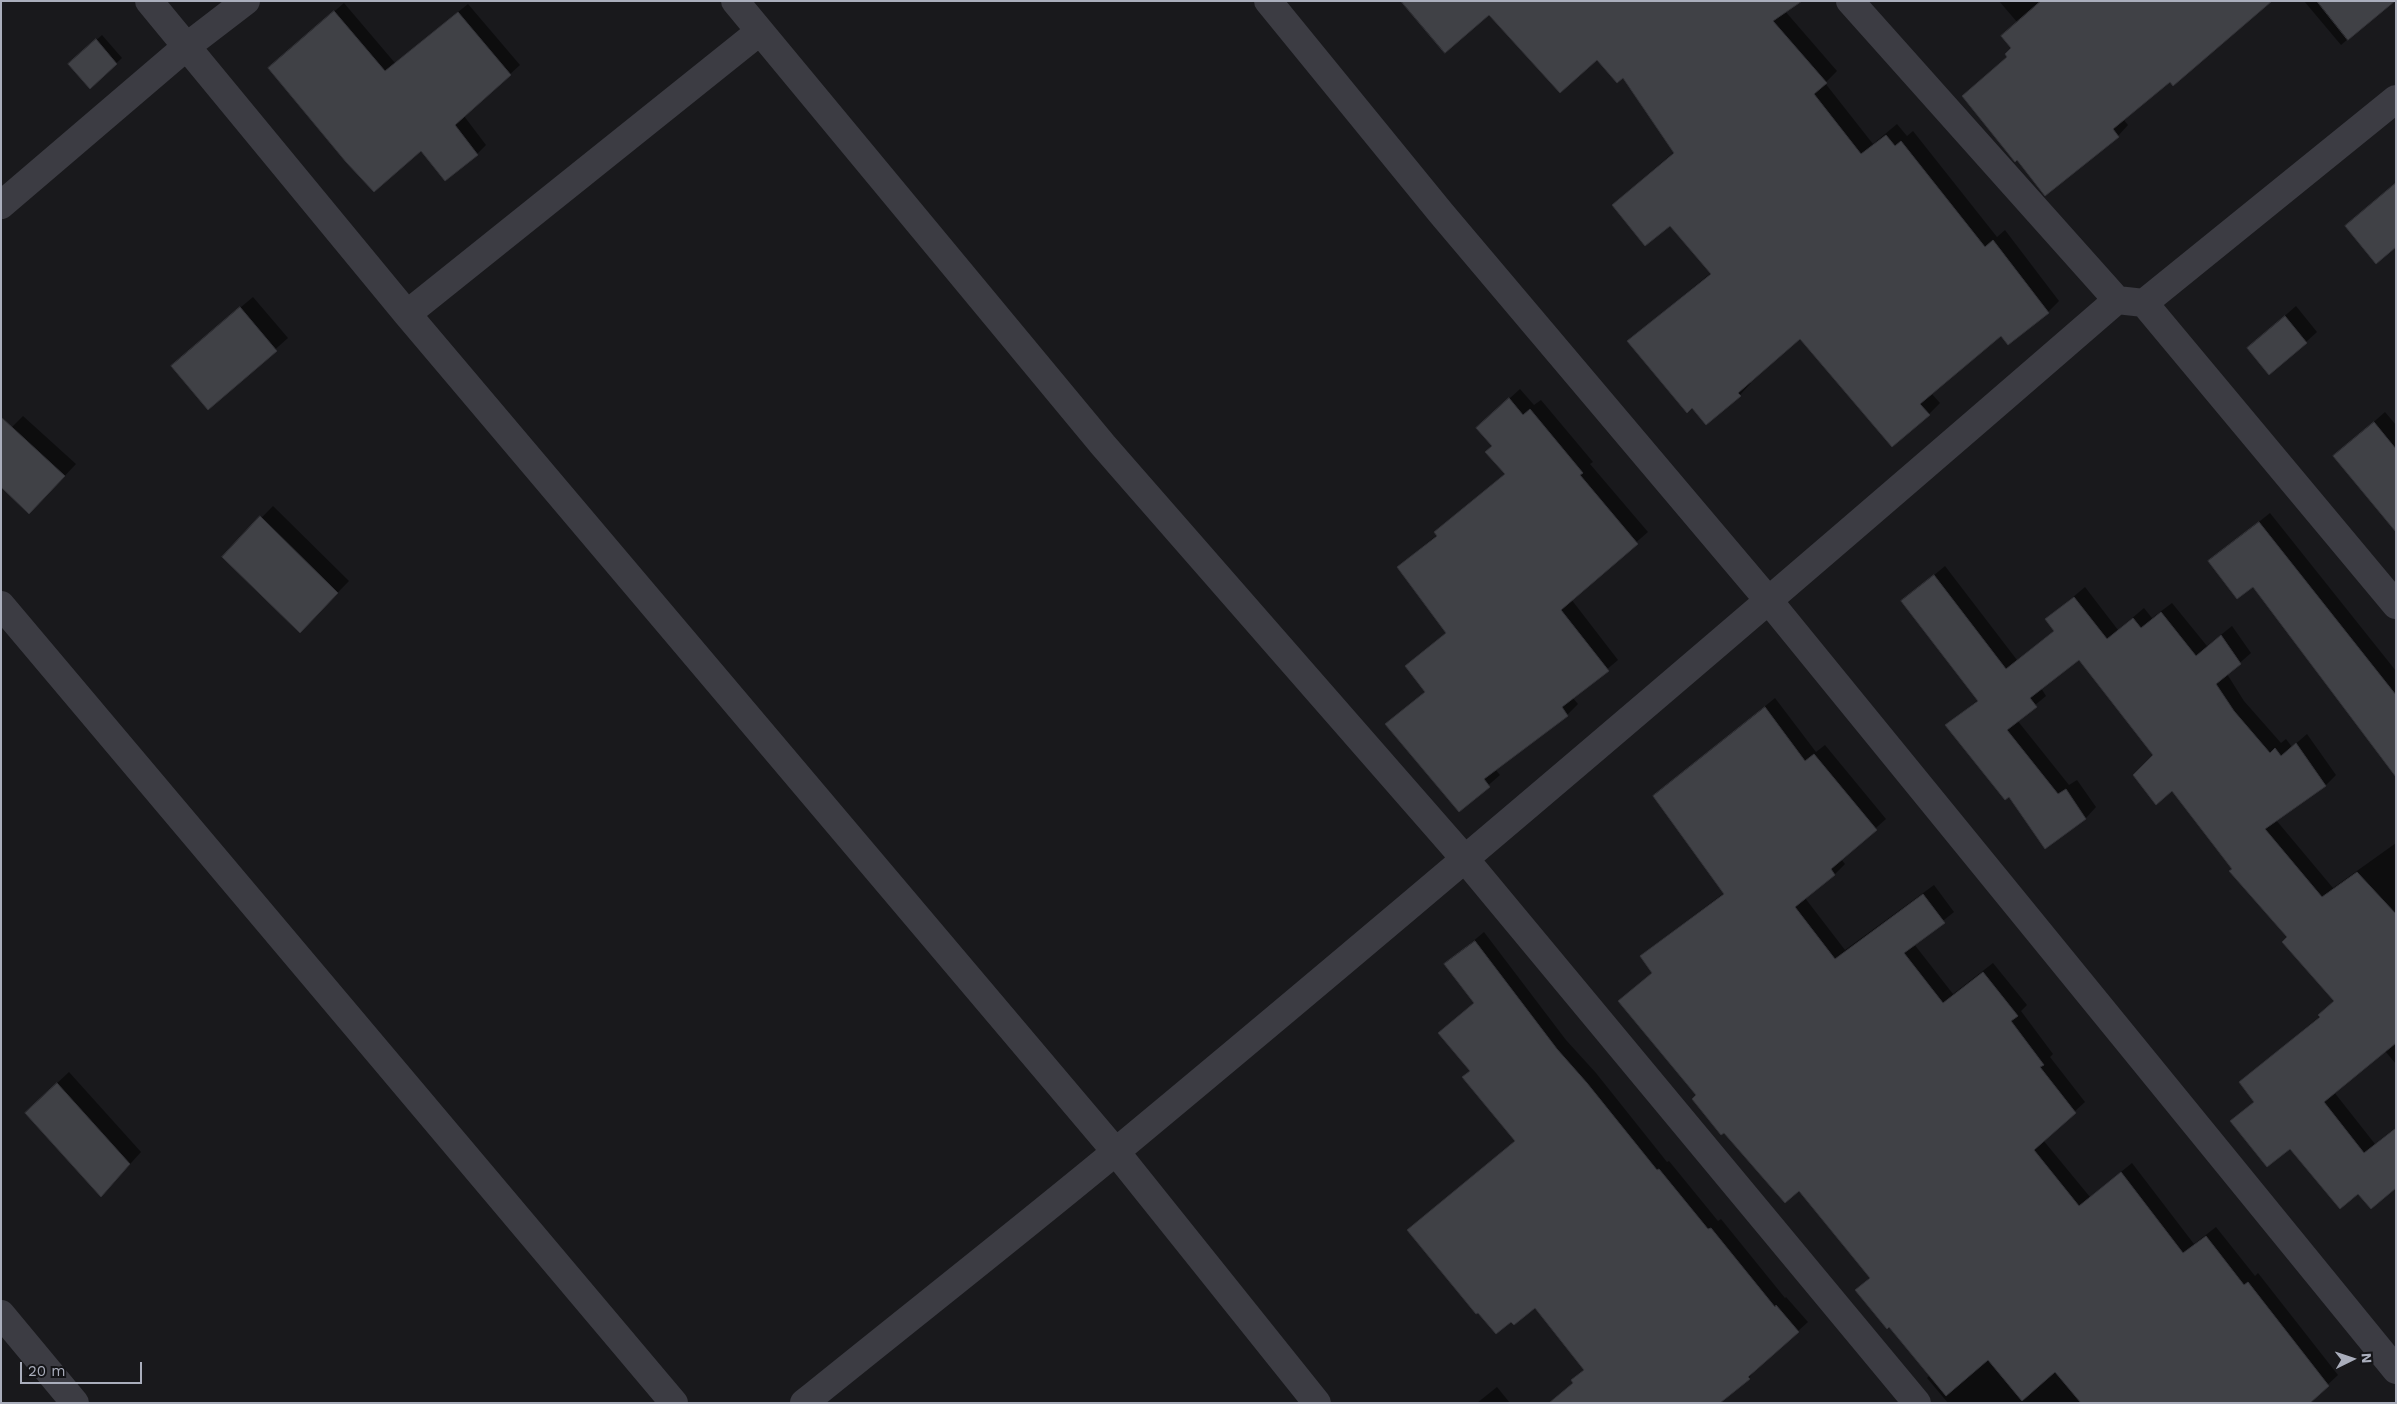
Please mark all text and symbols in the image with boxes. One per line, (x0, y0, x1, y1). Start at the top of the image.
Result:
north arrow (2327, 1334, 2377, 1384)
scale bar (22, 1352, 145, 1384)
text: N (2359, 1352, 2375, 1364)
text: 20 m (28, 1362, 66, 1380)

